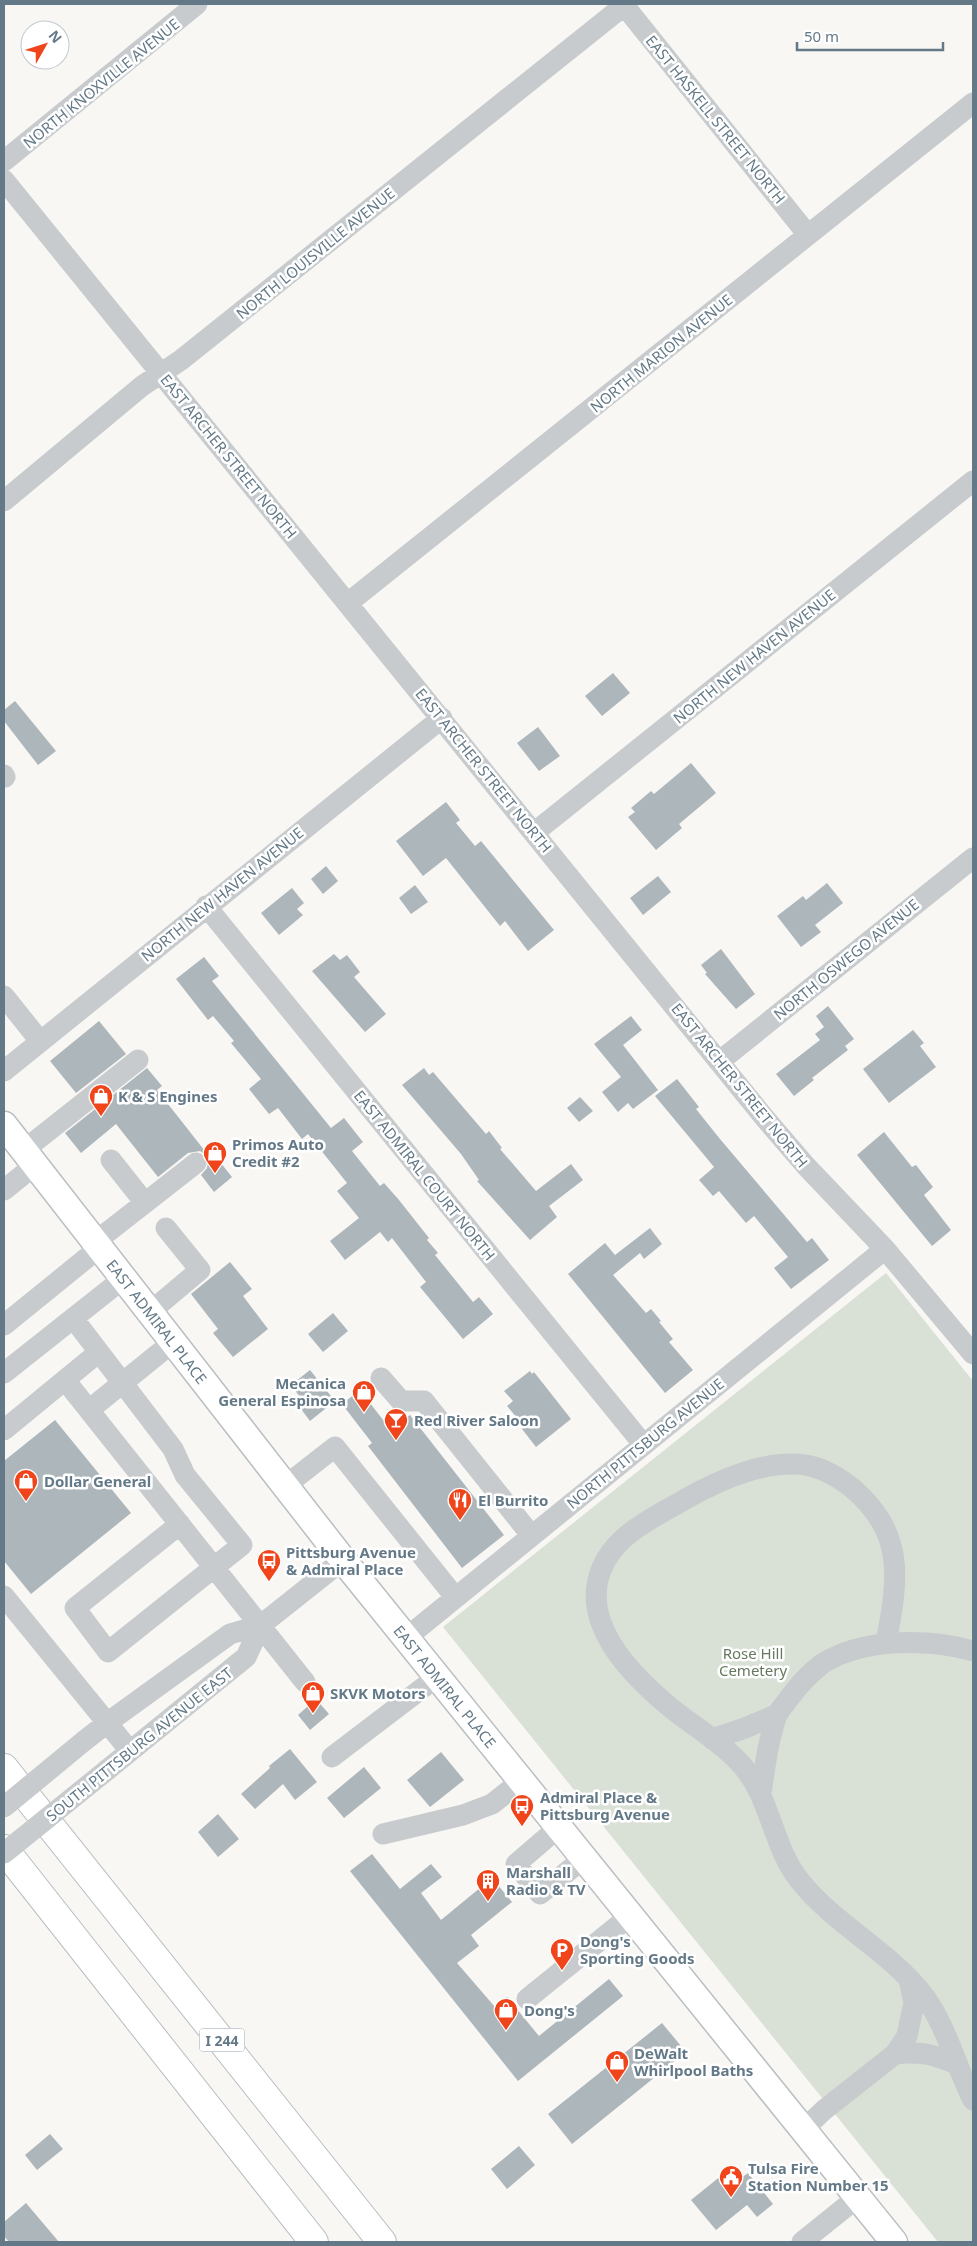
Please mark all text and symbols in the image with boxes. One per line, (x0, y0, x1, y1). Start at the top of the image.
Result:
street label: NORTH KNOXVILLE AVENUE (19, 14, 183, 152)
north arrow (20, 20, 70, 70)
scale bar (797, 20, 943, 52)
text: 50 m (804, 26, 839, 46)
street label: EAST HASKELL STREET NORTH (642, 31, 790, 207)
street label: NORTH LOUISVILLE AVENUE (232, 183, 398, 323)
street label: NORTH MARION AVENUE (586, 289, 736, 417)
street label: EAST ARCHER STREET NORTH (156, 370, 302, 542)
street label: NORTH NEW HAVEN AVENUE (669, 584, 839, 728)
street label: EAST ARCHER STREET NORTH (411, 684, 557, 856)
street label: NORTH NEW HAVEN AVENUE (137, 822, 307, 966)
street label: NORTH OSWEGO AVENUE (769, 894, 923, 1024)
street label: EAST ARCHER STREET NORTH (667, 999, 813, 1171)
shop icon: K & S Engines (88, 1083, 114, 1117)
place label: K & S Engines (118, 1086, 218, 1106)
street label: EAST ADMIRAL COURT NORTH (350, 1086, 500, 1264)
place label: Primos Auto Credit #2 (232, 1134, 324, 1171)
shop icon: Primos Auto Credit #2 (202, 1140, 228, 1174)
street label: EAST ADMIRAL PLACE (102, 1255, 212, 1388)
place label: Mecanica General Espinosa (218, 1373, 346, 1410)
street label: NORTH PITTSBURG AVENUE (562, 1373, 728, 1513)
shop icon: Mecanica General Espinosa (351, 1379, 377, 1413)
bar icon: Red River Saloon (383, 1407, 409, 1441)
place label: Red River Saloon (414, 1410, 539, 1430)
shop icon: Dollar General (13, 1468, 39, 1502)
place label: Dollar General (44, 1471, 151, 1491)
restaurant icon: El Burrito (447, 1487, 473, 1521)
place label: El Burrito (478, 1490, 548, 1510)
place label: Pittsburg Avenue & Admiral Place (286, 1542, 416, 1579)
bus stop icon: Pittsburg Avenue & Admiral Place (256, 1548, 282, 1582)
street label: EAST ADMIRAL PLACE (389, 1621, 501, 1752)
park label: Rose Hill Cemetery (719, 1643, 787, 1680)
street label: SOUTH PITTSBURG AVENUE EAST (42, 1662, 237, 1825)
shop icon: SKVK Motors (300, 1680, 326, 1714)
place label: SKVK Motors (330, 1683, 425, 1703)
place label: Admiral Place & Pittsburg Avenue (540, 1787, 670, 1824)
bus stop icon: Admiral Place & Pittsburg Avenue (509, 1793, 535, 1827)
place label: Marshall Radio & TV (506, 1862, 586, 1899)
building icon: Marshall Radio & TV (475, 1868, 501, 1902)
place label: Dong's Sporting Goods (580, 1931, 695, 1968)
parking icon: Dong's Sporting Goods (549, 1937, 575, 1971)
shop icon: Dong's (493, 1997, 519, 2031)
place label: Dong's (524, 2000, 575, 2020)
road number: I 244 (200, 2028, 244, 2052)
place label: DeWalt Whirlpool Baths (634, 2043, 753, 2080)
shop icon: DeWalt Whirlpool Baths (604, 2049, 630, 2083)
place label: Tulsa Fire Station Number 15 (748, 2158, 889, 2195)
public building icon: Tulsa Fire Station Number 15 (718, 2164, 744, 2198)

